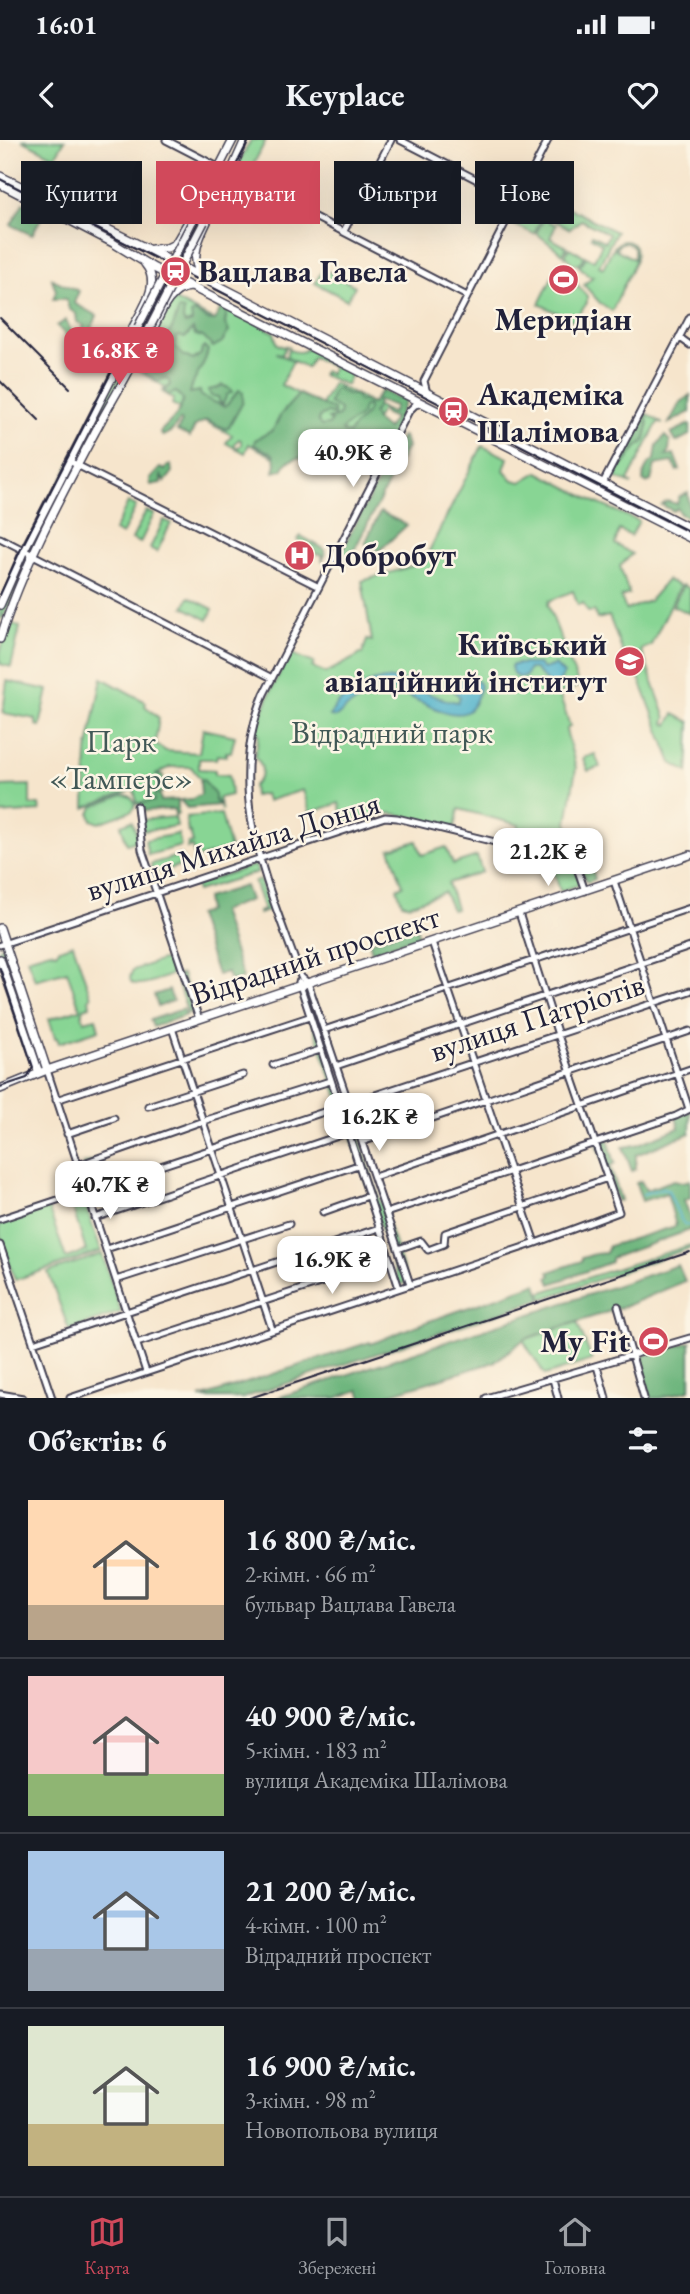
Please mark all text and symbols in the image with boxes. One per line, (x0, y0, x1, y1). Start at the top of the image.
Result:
text: 16:01 (35, 8, 97, 42)
text: Keyplace (285, 74, 405, 116)
icon: back (28, 76, 66, 114)
icon: heart (624, 76, 662, 114)
chip: Купити (21, 161, 142, 224)
chip: Орендувати (156, 161, 320, 224)
chip: Фільтри (334, 161, 461, 224)
chip: Нове (475, 161, 574, 224)
place label: Вацлава Гавела (198, 250, 408, 292)
station icon: Вацлава Гавела (158, 254, 192, 288)
sports icon: Меридіан (546, 263, 580, 297)
place label: Меридіан (494, 298, 632, 340)
pin: 16.8K ₴ (54, 328, 184, 387)
text: 16.8K ₴ (80, 335, 158, 365)
place label: Академіка Шалімова (476, 373, 625, 452)
station icon: Академіка Шалімова (437, 395, 471, 429)
pin: 40.9K ₴ (288, 430, 418, 489)
text: 40.9K ₴ (314, 437, 392, 467)
place label: Добробут (322, 534, 457, 576)
hospital icon: Добробут (282, 538, 316, 572)
place label: Київський авіаційний інститут (325, 623, 608, 702)
school or university icon: Київський авіаційний інститут (613, 645, 647, 679)
park label: Відрадний парк (291, 711, 493, 753)
park label: Парк «Тампере» (49, 720, 193, 799)
street label: вулиця Михайла Донця (81, 781, 385, 911)
pin: 21.2K ₴ (483, 828, 613, 888)
text: 21.2K ₴ (509, 836, 587, 866)
street label: Відрадний проспект (185, 895, 445, 1015)
street label: вулиця Патріотів (424, 963, 650, 1071)
pin: 16.2K ₴ (314, 1094, 444, 1153)
text: 16.2K ₴ (340, 1101, 418, 1131)
pin: 40.7K ₴ (45, 1161, 175, 1221)
text: 40.7K ₴ (71, 1169, 149, 1199)
pin: 16.9K ₴ (267, 1236, 397, 1296)
text: 16.9K ₴ (293, 1244, 371, 1274)
place label: My Fit (540, 1320, 630, 1362)
sports icon: My Fit (636, 1324, 670, 1358)
text: Об’єктів: 6 (28, 1421, 167, 1460)
icon: filters (624, 1421, 662, 1459)
text: 16 800 ₴/міс. (245, 1520, 416, 1559)
icon: home (84, 1528, 168, 1612)
text: 2-кімн. · 66 m² (245, 1559, 376, 1589)
text: бульвар Вацлава Гавела (245, 1589, 456, 1619)
text: 40 900 ₴/міс. (245, 1696, 416, 1735)
icon: home (84, 1704, 168, 1788)
text: 5-кімн. · 183 m² (245, 1735, 387, 1765)
text: вулиця Академіка Шалімова (245, 1765, 508, 1795)
text: 21 200 ₴/міс. (245, 1871, 416, 1910)
icon: home (84, 1879, 168, 1963)
text: 4-кімн. · 100 m² (245, 1910, 387, 1940)
text: Відрадний проспект (245, 1940, 431, 1970)
text: 16 900 ₴/міс. (245, 2046, 416, 2085)
icon: home (84, 2054, 168, 2138)
text: 3-кімн. · 98 m² (245, 2085, 376, 2115)
text: Новопольова вулиця (245, 2115, 438, 2145)
tab: Карта (84, 2213, 130, 2280)
tab: Збережені (298, 2213, 376, 2280)
tab: Головна (545, 2213, 606, 2280)

